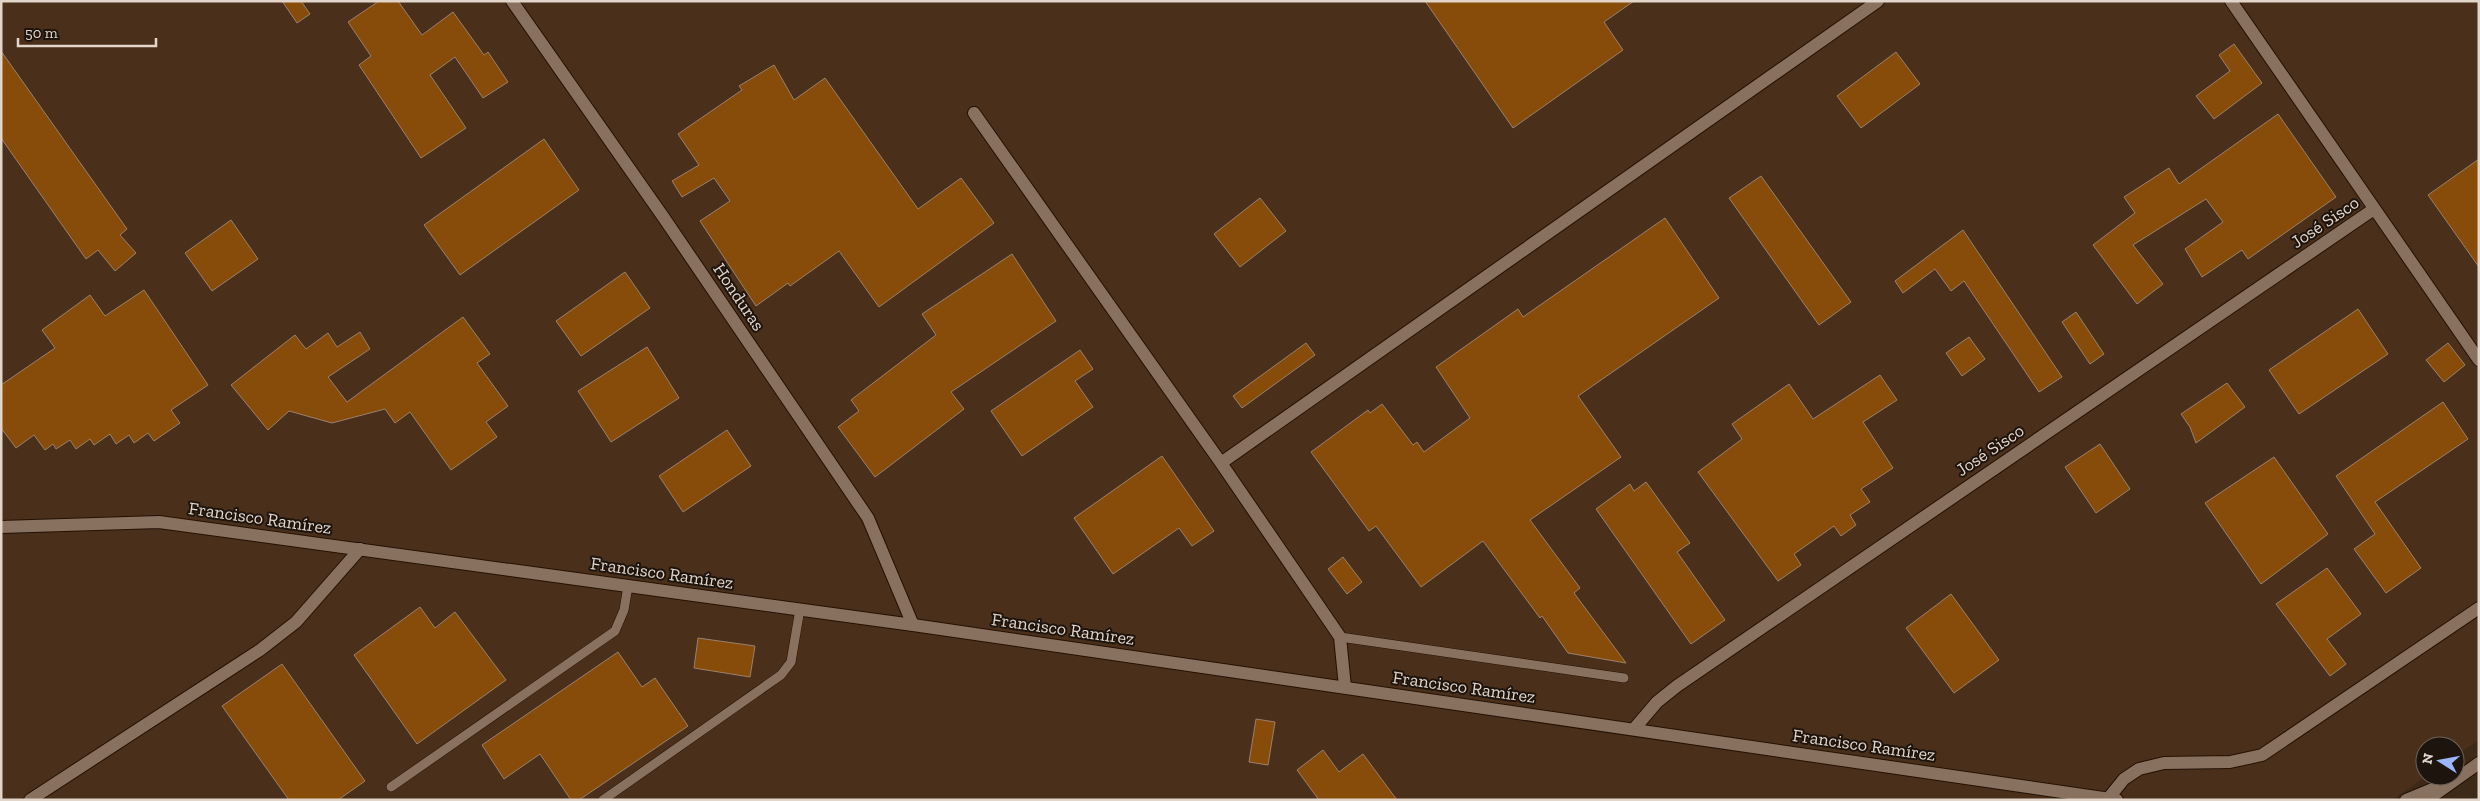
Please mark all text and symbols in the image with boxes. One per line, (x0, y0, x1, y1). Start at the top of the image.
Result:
scale bar (18, 15, 155, 47)
text: 50 m (25, 24, 58, 42)
street label: José Sisco (2287, 191, 2363, 253)
street label: Honduras (708, 259, 770, 335)
street label: José Sisco (1952, 419, 2028, 481)
street label: Francisco Ramírez (187, 497, 333, 539)
street label: Francisco Ramírez (589, 552, 735, 594)
street label: Francisco Ramírez (990, 608, 1136, 650)
street label: Francisco Ramírez (1391, 666, 1537, 708)
street label: Francisco Ramírez (1791, 724, 1937, 766)
north arrow (2415, 736, 2465, 786)
text: N (2418, 751, 2437, 765)

